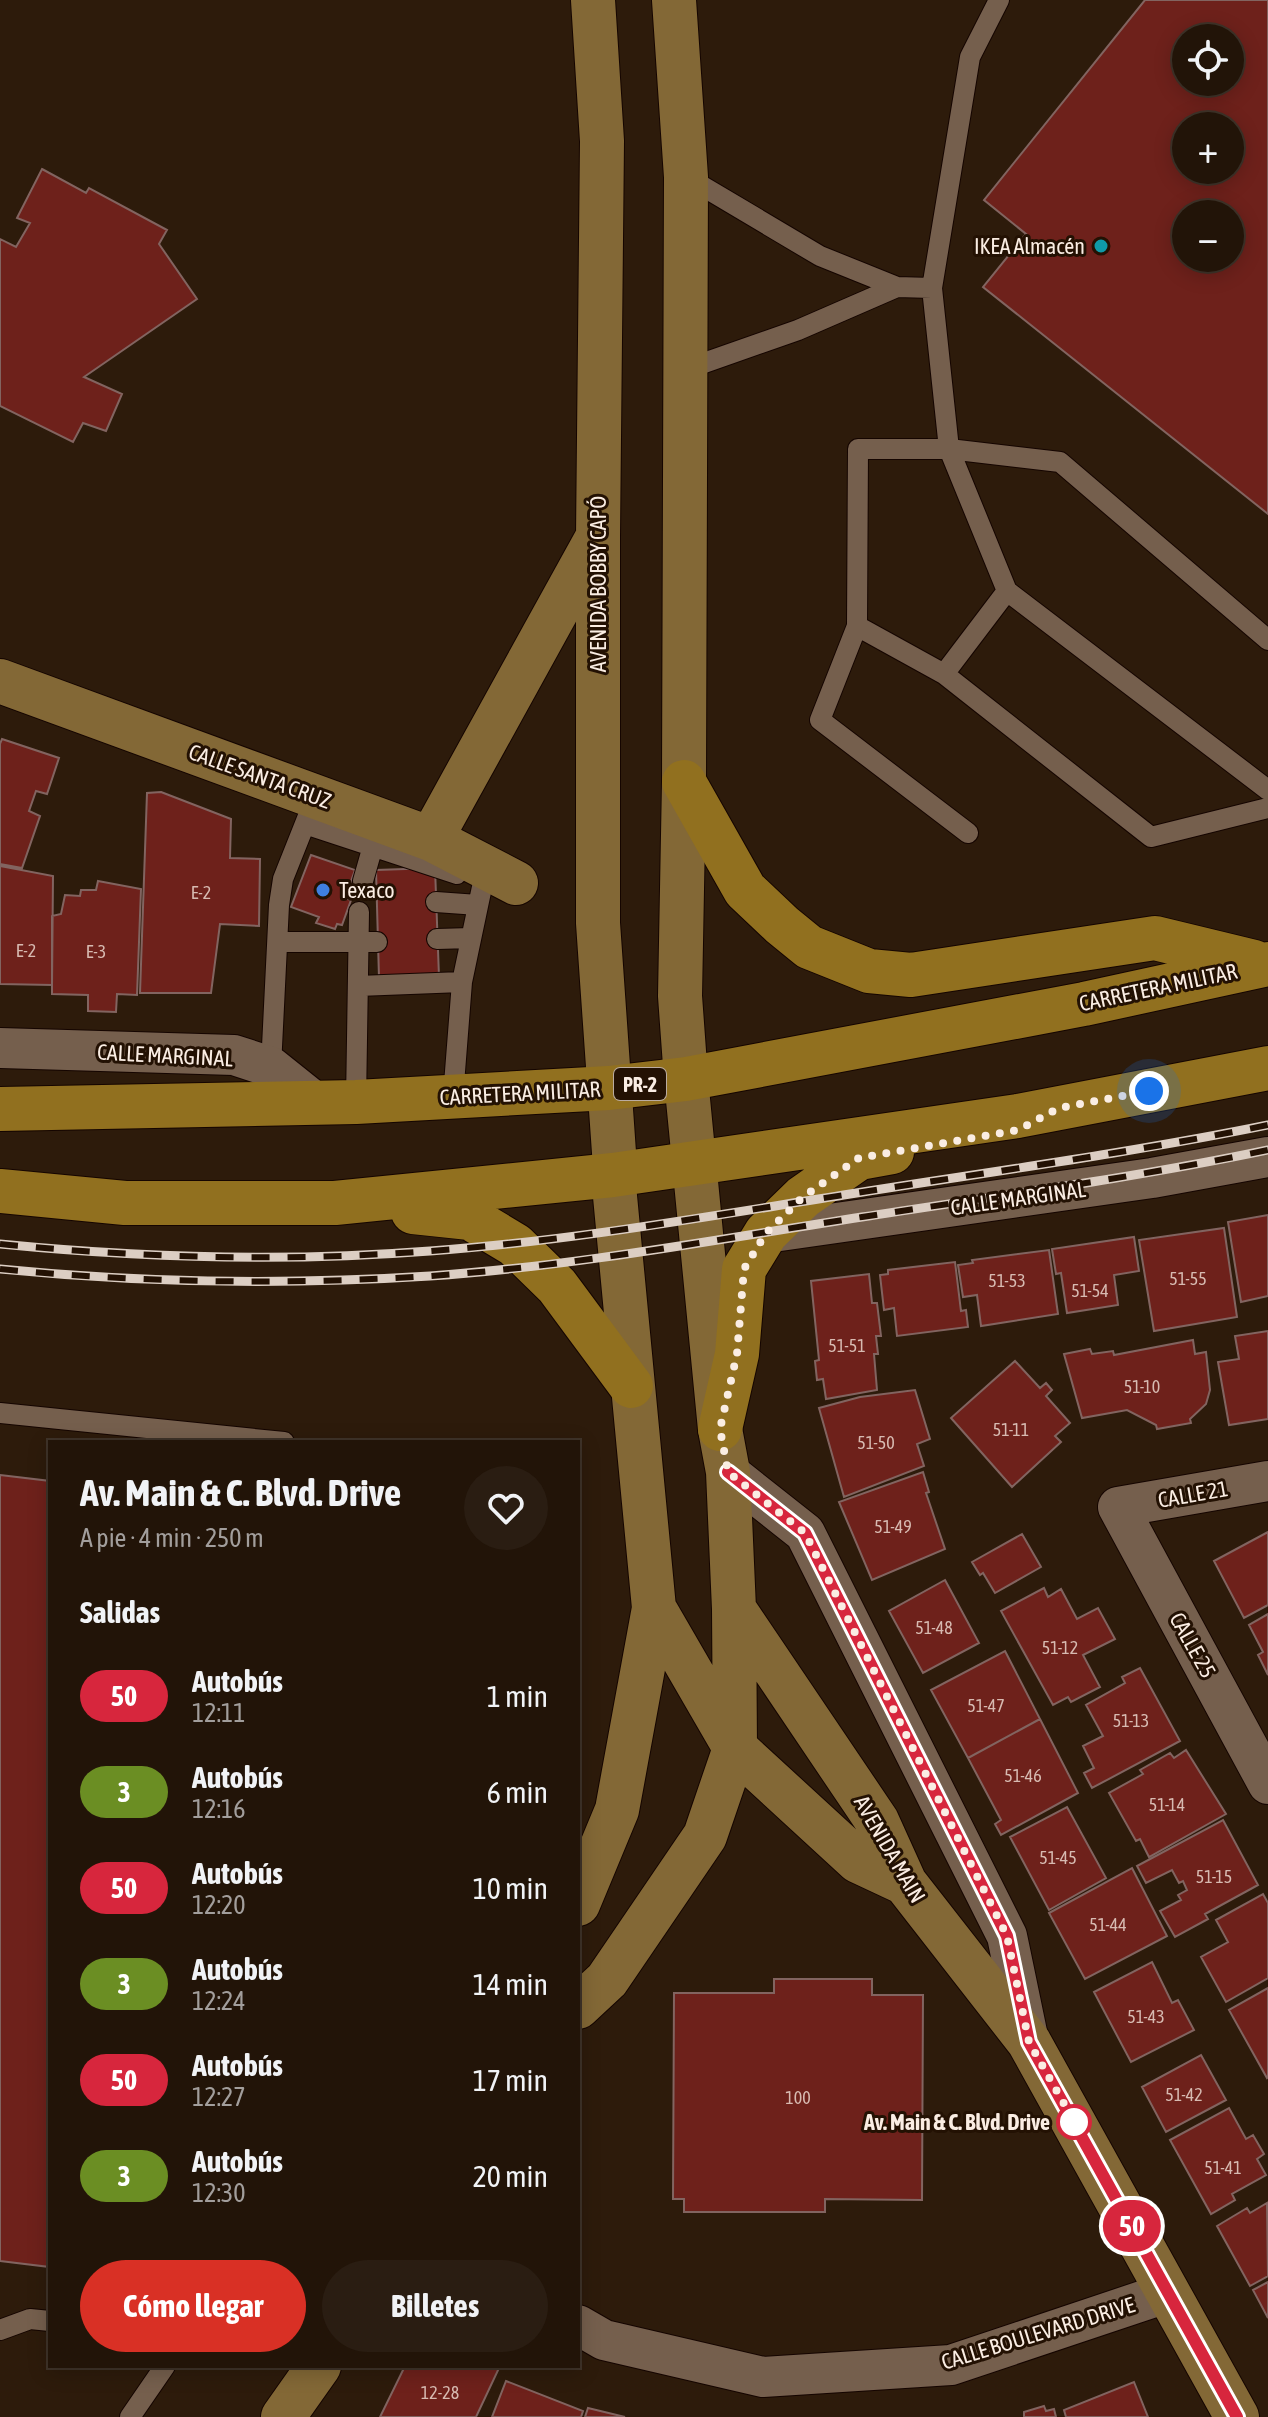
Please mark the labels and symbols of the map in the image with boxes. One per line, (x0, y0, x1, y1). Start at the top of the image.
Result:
place label: IKEA Almacén (974, 233, 1085, 259)
marker: IKEA Almacén (1092, 237, 1110, 255)
street label: AVENIDA BOBBY CAPÓ (585, 496, 611, 672)
street label: CALLE SANTA CRUZ (185, 738, 335, 814)
place label: Texaco (339, 877, 395, 903)
marker: Texaco (314, 881, 332, 899)
house number: E-2 (191, 882, 211, 903)
house number: E-2 (16, 940, 36, 961)
house number: E-3 (86, 941, 106, 962)
street label: CARRETERA MILITAR (1077, 958, 1239, 1016)
street label: CALLE MARGINAL (96, 1038, 234, 1072)
road number: PR-2 (614, 1068, 666, 1100)
your location (1129, 1071, 1169, 1111)
street label: CARRETERA MILITAR (439, 1076, 601, 1110)
street label: CALLE MARGINAL (949, 1176, 1088, 1220)
house number: 51-55 (1169, 1268, 1207, 1289)
house number: 51-53 (988, 1270, 1026, 1291)
house number: 51-54 (1071, 1280, 1109, 1301)
house number: 51-51 (828, 1335, 866, 1356)
house number: 51-10 (1124, 1376, 1160, 1397)
house number: 51-11 (993, 1419, 1029, 1440)
house number: 51-50 (857, 1432, 895, 1453)
street label: CALLE 21 (1156, 1475, 1230, 1513)
house number: 51-49 (874, 1516, 912, 1537)
street label: CALLE 25 (1164, 1608, 1222, 1682)
house number: 51-48 (915, 1617, 953, 1638)
house number: 51-12 (1042, 1637, 1078, 1658)
house number: 51-47 (967, 1695, 1005, 1716)
house number: 51-13 (1113, 1710, 1149, 1731)
house number: 51-46 (1004, 1765, 1042, 1786)
street label: AVENIDA MAIN (849, 1791, 931, 1907)
house number: 51-14 (1149, 1794, 1185, 1815)
house number: 51-45 (1039, 1847, 1077, 1868)
house number: 51-15 (1196, 1866, 1232, 1887)
house number: 51-44 (1089, 1914, 1127, 1935)
house number: 51-43 (1127, 2006, 1165, 2027)
house number: 51-42 (1165, 2084, 1203, 2105)
house number: 100 (785, 2087, 811, 2108)
marker: Av. Main & C. Blvd. Drive (1057, 2105, 1091, 2139)
place label: Av. Main & C. Blvd. Drive (863, 2109, 1050, 2135)
house number: 51-41 (1204, 2157, 1242, 2178)
line badge: 50 (1096, 2200, 1168, 2252)
street label: CALLE BOULEVARD DRIVE (938, 2291, 1138, 2375)
house number: 12-28 (421, 2382, 459, 2403)

